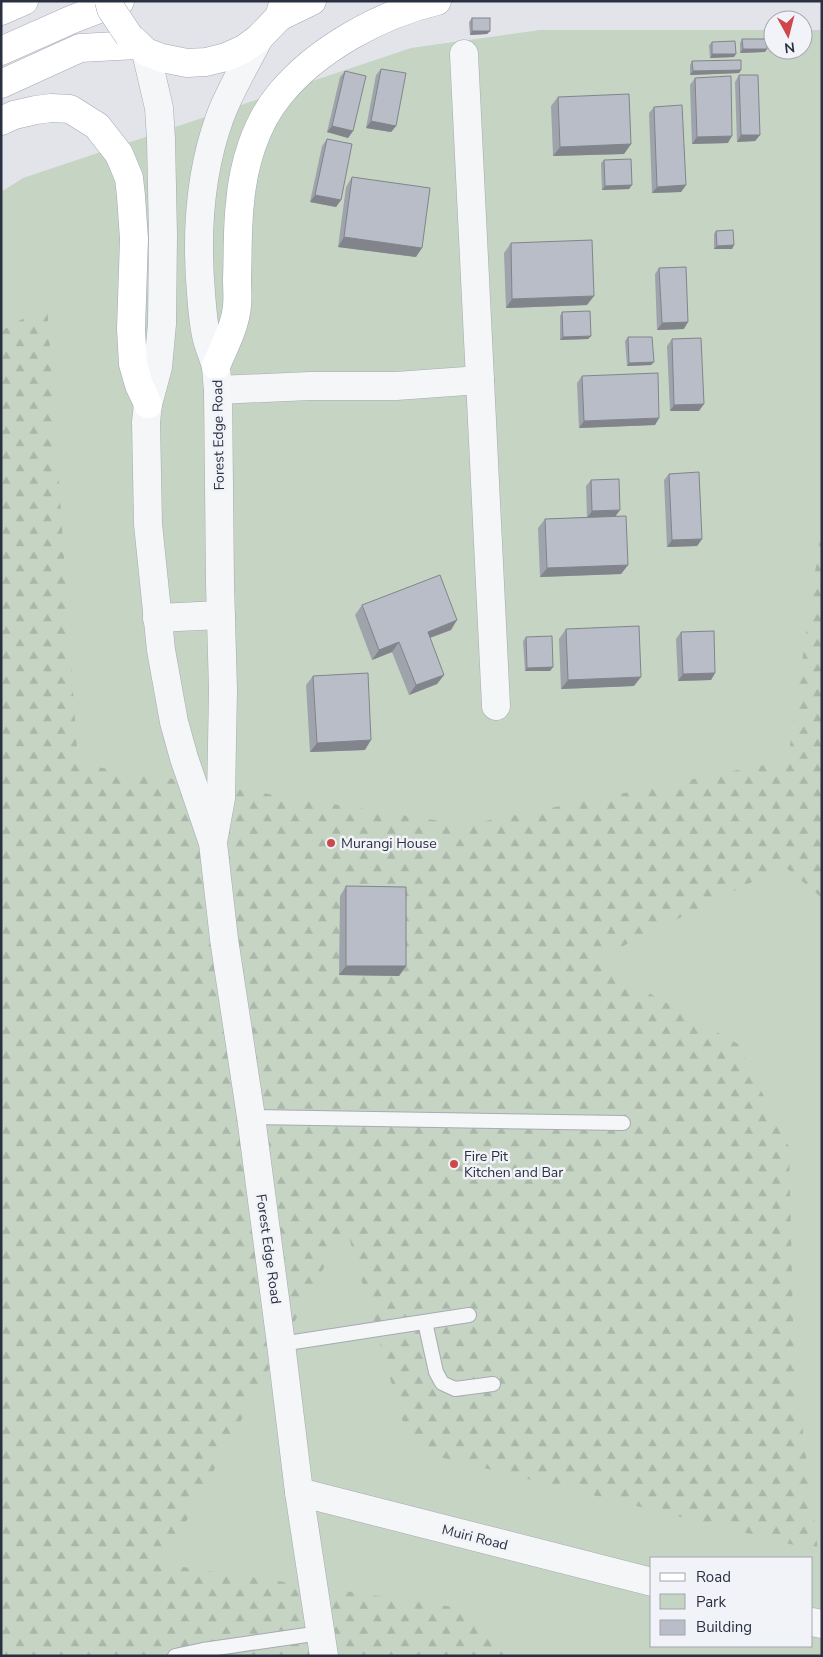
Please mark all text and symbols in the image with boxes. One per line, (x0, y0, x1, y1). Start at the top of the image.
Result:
north arrow (763, 10, 813, 60)
text: N (783, 37, 796, 57)
street label: Forest Edge Road (208, 379, 229, 491)
place label: Murangi House (341, 834, 437, 853)
marker: Murangi House (325, 837, 337, 849)
place label: Fire Pit Kitchen and Bar (464, 1147, 563, 1182)
marker: Fire Pit Kitchen and Bar (448, 1158, 460, 1170)
street label: Forest Edge Road (251, 1193, 286, 1305)
street label: Muiri Road (440, 1520, 510, 1555)
legend (650, 1557, 813, 1647)
text: Road (696, 1567, 731, 1587)
text: Park (696, 1592, 726, 1612)
text: Building (696, 1617, 752, 1637)

